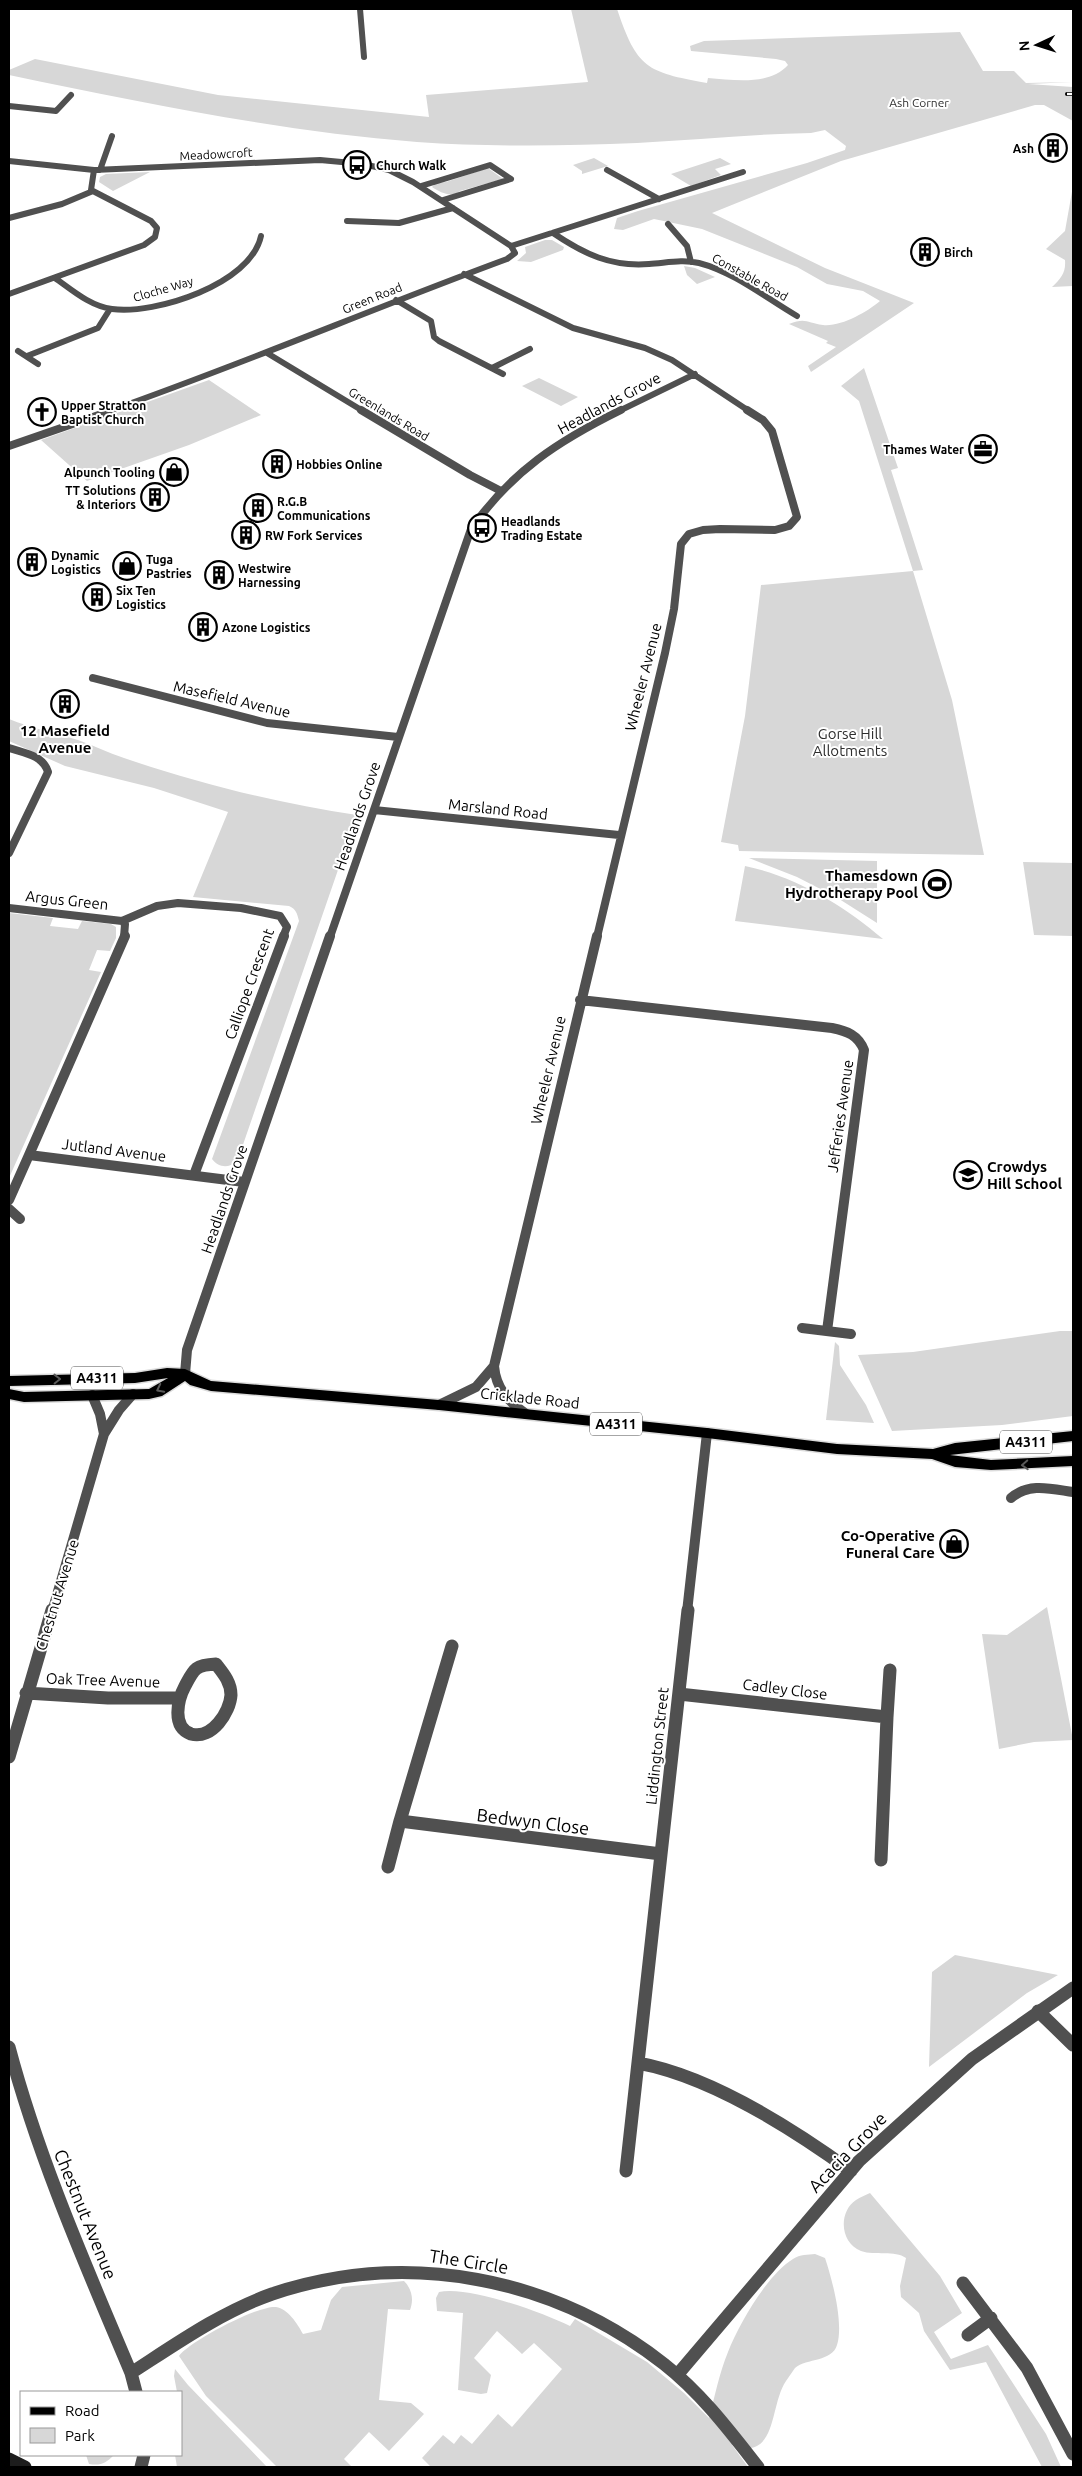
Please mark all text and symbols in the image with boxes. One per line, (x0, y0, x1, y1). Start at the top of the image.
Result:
north arrow (1012, 20, 1062, 70)
text: N (1016, 40, 1032, 52)
park label: Ash Corner (889, 96, 949, 109)
building icon: Ash (1038, 133, 1068, 163)
place label: Ash (1013, 142, 1034, 155)
street label: Meadowcroft (179, 146, 253, 162)
bus stop icon: Church Walk (342, 150, 372, 180)
place label: Church Walk (376, 159, 446, 172)
building icon: Birch (910, 237, 940, 267)
place label: Birch (944, 246, 973, 259)
street label: Constable Road (710, 251, 790, 303)
street label: Cloche Way (131, 274, 195, 304)
street label: Green Road (340, 280, 404, 316)
street label: Headlands Grove (555, 369, 663, 437)
street label: Greenlands Road (346, 385, 432, 443)
church icon: Upper Stratton Baptist Church (27, 397, 57, 427)
place label: Upper Stratton Baptist Church (61, 399, 146, 426)
office icon: Thames Water (968, 434, 998, 464)
place label: Thames Water (883, 443, 964, 456)
building icon: Hobbies Online (262, 449, 292, 479)
shop icon: Alpunch Tooling (159, 457, 189, 487)
place label: Hobbies Online (296, 458, 383, 471)
place label: Alpunch Tooling (64, 466, 155, 479)
building icon: TT Solutions & Interiors (140, 482, 170, 512)
place label: TT Solutions & Interiors (65, 484, 136, 511)
building icon: R.G.B Communications (243, 493, 273, 523)
place label: R.G.B Communications (277, 495, 371, 522)
bus stop icon: Headlands Trading Estate (467, 513, 497, 543)
place label: Headlands Trading Estate (501, 515, 583, 542)
building icon: RW Fork Services (231, 520, 261, 550)
place label: RW Fork Services (265, 529, 363, 542)
building icon: Dynamic Logistics (17, 547, 47, 577)
place label: Dynamic Logistics (51, 549, 101, 576)
shop icon: Tuga Pastries (112, 551, 142, 581)
place label: Tuga Pastries (146, 553, 192, 580)
building icon: Westwire Harnessing (204, 560, 234, 590)
place label: Westwire Harnessing (238, 562, 301, 589)
building icon: Six Ten Logistics (82, 582, 112, 612)
place label: Six Ten Logistics (116, 584, 166, 611)
building icon: Azone Logistics (188, 612, 218, 642)
place label: Azone Logistics (222, 621, 311, 634)
street label: Wheeler Avenue (621, 621, 665, 733)
street label: Masefield Avenue (172, 677, 292, 721)
building icon: 12 Masefield Avenue (50, 689, 80, 719)
place label: 12 Masefield Avenue (20, 722, 110, 756)
park label: Gorse Hill Allotments (813, 725, 887, 759)
street label: Headlands Grove (330, 759, 384, 873)
street label: Marsland Road (447, 795, 549, 823)
place label: Thamesdown Hydrotherapy Pool (785, 867, 918, 901)
sports icon: Thamesdown Hydrotherapy Pool (922, 869, 952, 899)
street label: Argus Green (25, 887, 109, 913)
street label: Calliope Crescent (221, 926, 277, 1042)
street label: Wheeler Avenue (527, 1014, 569, 1126)
street label: Jefferies Avenue (824, 1059, 856, 1173)
street label: Jutland Avenue (61, 1135, 167, 1165)
street label: Headlands Grove (197, 1142, 251, 1256)
place label: Crowdys Hill School (987, 1158, 1062, 1192)
school or university icon: Crowdys Hill School (953, 1160, 983, 1190)
road number: A4311 (71, 1366, 123, 1390)
one-way arrow (54, 1374, 62, 1384)
one-way arrow (157, 1383, 166, 1393)
street label: Cricklade Road (479, 1384, 581, 1412)
road number: A4311 (590, 1412, 642, 1436)
road number: A4311 (1000, 1430, 1052, 1454)
one-way arrow (1020, 1459, 1028, 1470)
place label: Co-Operative Funeral Care (841, 1527, 935, 1561)
shop icon: Co-Operative Funeral Care (939, 1529, 969, 1559)
street label: Chestnut Avenue (32, 1537, 82, 1653)
street label: Oak Tree Avenue (46, 1670, 160, 1690)
street label: Cadley Close (742, 1675, 828, 1703)
street label: Liddington Street (642, 1686, 672, 1806)
street label: Bedwyn Close (476, 1804, 590, 1838)
street label: Acacia Grove (804, 2108, 890, 2196)
street label: Chestnut Avenue (51, 2146, 121, 2282)
street label: The Circle (428, 2245, 510, 2277)
legend (20, 2391, 182, 2456)
text: Road (65, 2402, 100, 2419)
text: Park (65, 2427, 95, 2444)

